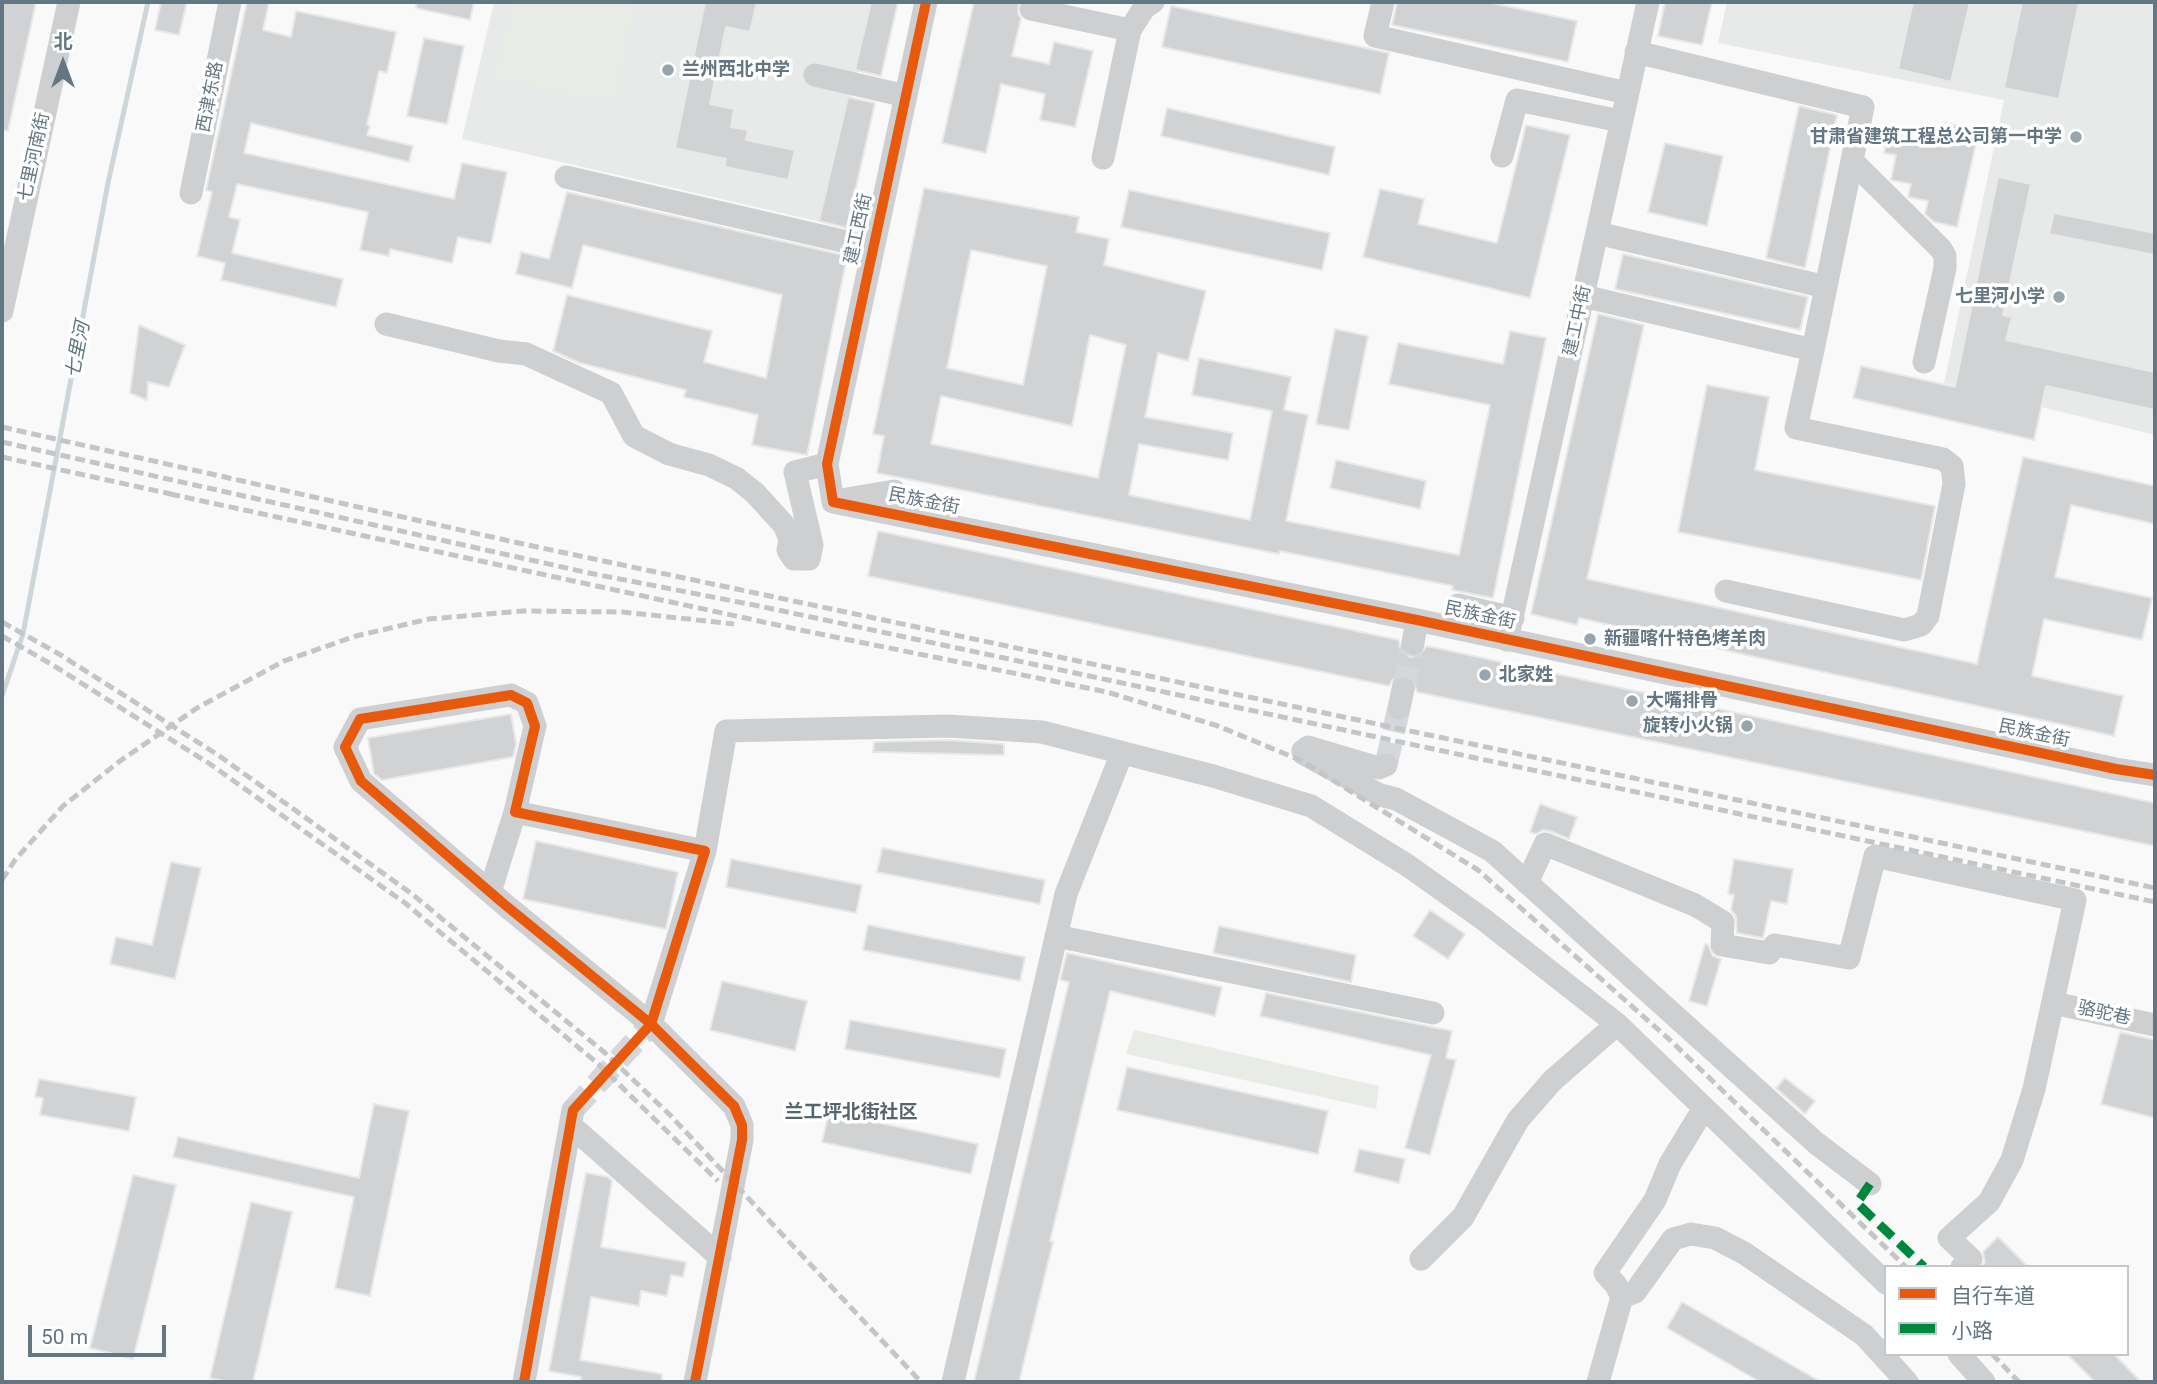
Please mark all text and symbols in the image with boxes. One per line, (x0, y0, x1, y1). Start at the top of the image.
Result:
north arrow (28, 28, 98, 98)
text: 北 (53, 30, 73, 53)
place label: 兰州西北中学 (682, 59, 790, 81)
street label: 西津东路 (194, 60, 228, 134)
marker: 兰州西北中学 (660, 62, 676, 78)
street label: 七里河南街 (15, 111, 55, 203)
place label: 甘肃省建筑工程总公司第一中学 (1810, 126, 2062, 148)
marker: 甘肃省建筑工程总公司第一中学 (2068, 129, 2084, 145)
street label: 建工西街 (841, 192, 877, 266)
street label: 建工中街 (1560, 284, 1596, 358)
place label: 七里河小学 (1955, 286, 2045, 308)
marker: 七里河小学 (2051, 289, 2067, 305)
water label: 七里河 (62, 320, 96, 380)
street label: 民族金街 (887, 485, 961, 519)
street label: 民族金街 (1443, 598, 1517, 634)
place label: 新疆喀什特色烤羊肉 (1604, 628, 1766, 650)
marker: 新疆喀什特色烤羊肉 (1582, 631, 1598, 647)
place label: 北家姓 (1499, 664, 1553, 686)
marker: 北家姓 (1477, 667, 1493, 683)
place label: 大嘴排骨 (1646, 690, 1718, 712)
marker: 大嘴排骨 (1624, 693, 1640, 709)
place label: 旋转小火锅 (1643, 715, 1733, 737)
street label: 民族金街 (1997, 716, 2071, 752)
marker: 旋转小火锅 (1739, 718, 1755, 734)
street label: 骆驼巷 (2075, 998, 2133, 1030)
district label: 兰工坪北街社区 (785, 1102, 917, 1124)
legend (1884, 1265, 2129, 1356)
text: 自行车道 (1951, 1284, 2035, 1308)
scale bar (32, 1310, 170, 1354)
text: 小路 (1951, 1319, 1993, 1343)
text: 50 m (41, 1325, 88, 1349)

